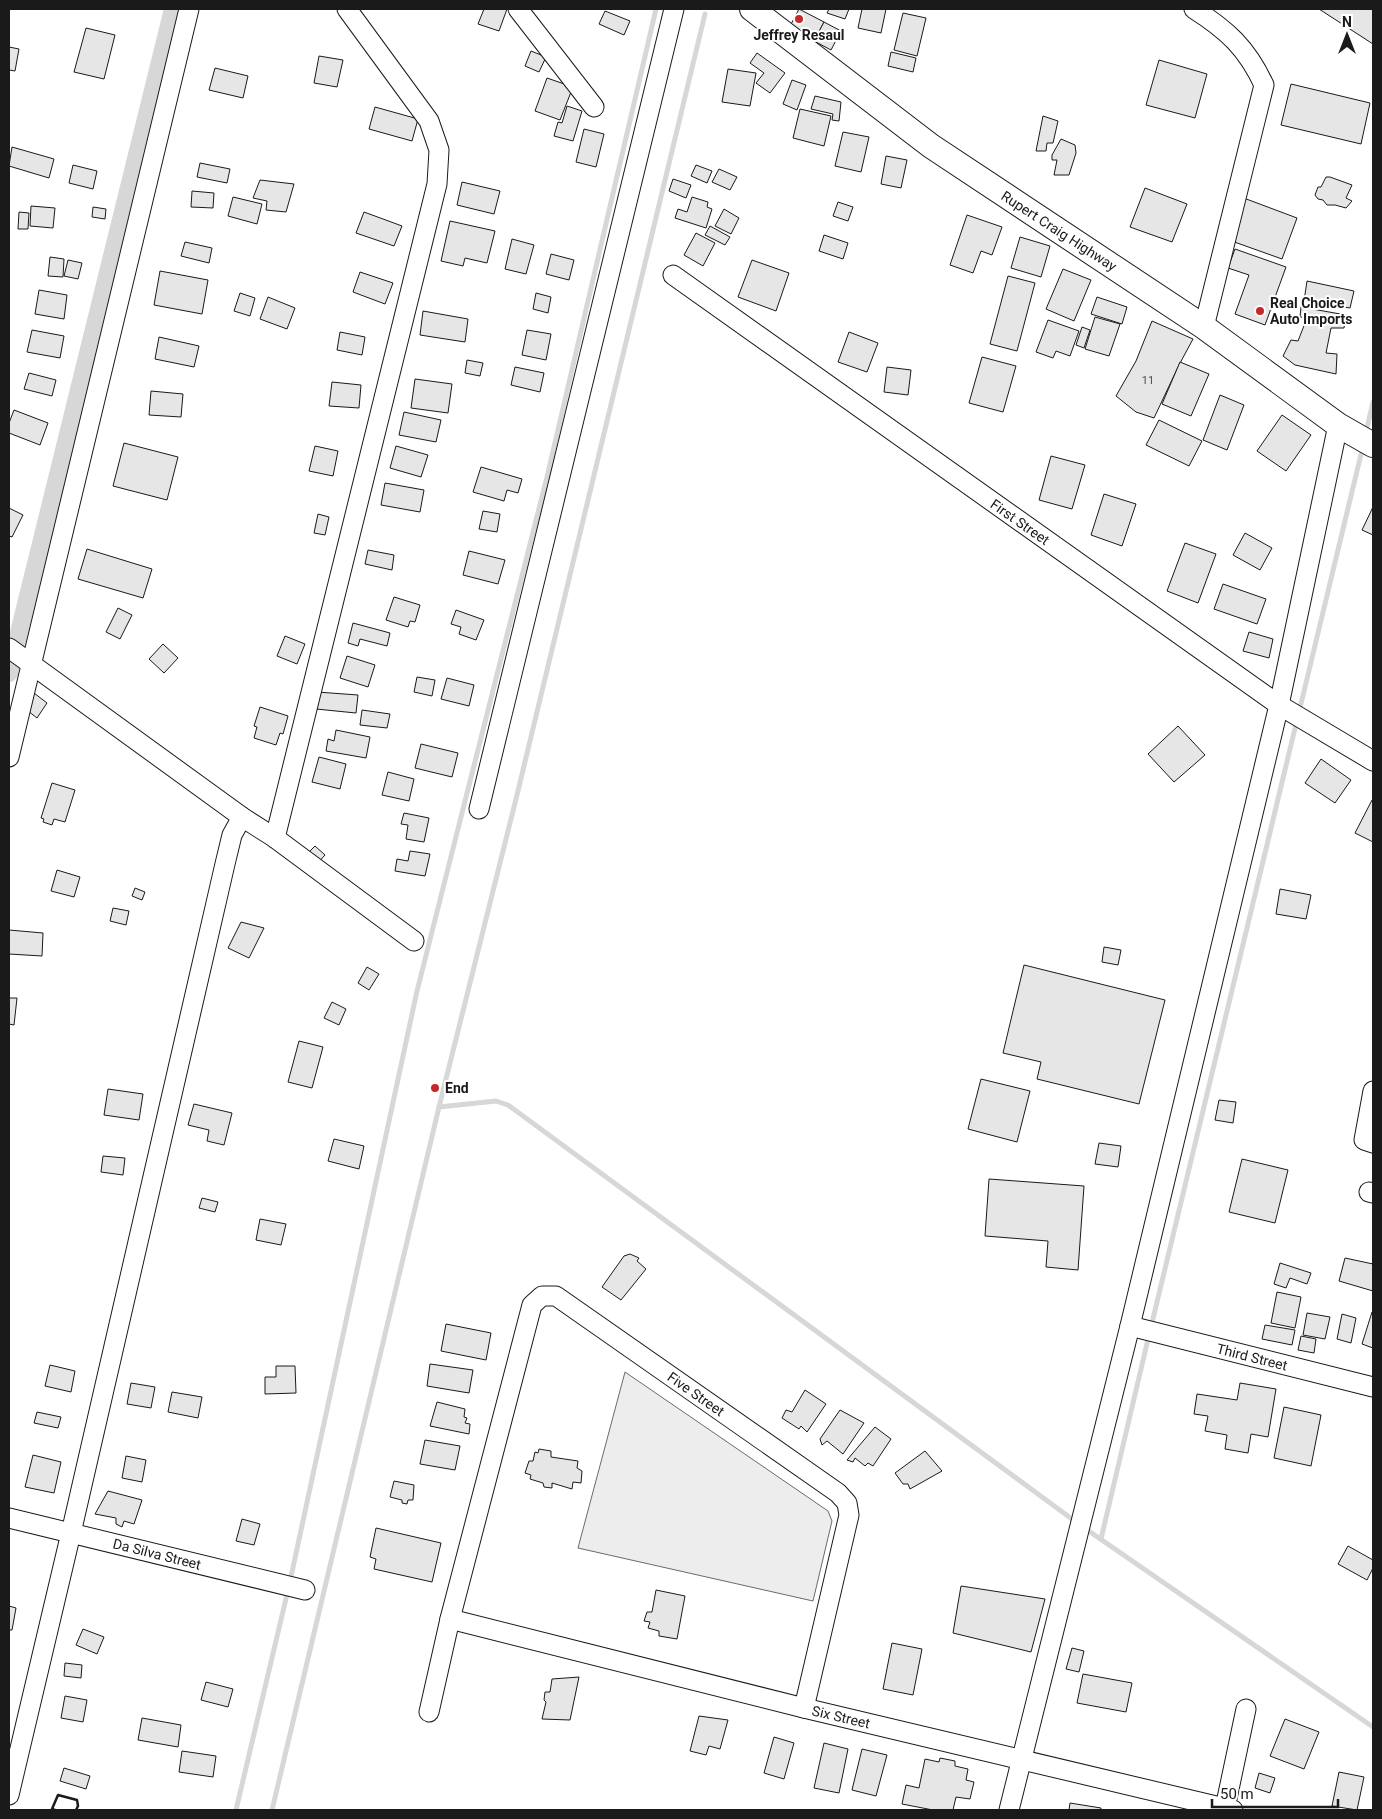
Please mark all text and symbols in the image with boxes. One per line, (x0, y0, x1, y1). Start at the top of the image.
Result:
north arrow (1322, 10, 1372, 60)
marker: Jeffrey Resaul (793, 13, 805, 25)
text: N (1342, 14, 1352, 30)
place label: Jeffrey Resaul (753, 27, 845, 43)
street label: Rupert Craig Highway (998, 188, 1120, 274)
place label: Real Choice Auto Imports (1270, 295, 1353, 327)
marker: Real Choice Auto Imports (1254, 305, 1266, 317)
house number: 11 (1142, 374, 1154, 387)
street label: First Street (988, 496, 1053, 548)
place label: End (445, 1080, 469, 1096)
marker: End (429, 1082, 441, 1094)
street label: Third Street (1215, 1340, 1289, 1374)
street label: Five Street (665, 1369, 728, 1420)
street label: Da Silva Street (111, 1535, 203, 1573)
street label: Six Street (810, 1703, 872, 1732)
scale bar (1212, 1776, 1338, 1808)
text: 50 m (1220, 1785, 1254, 1803)

